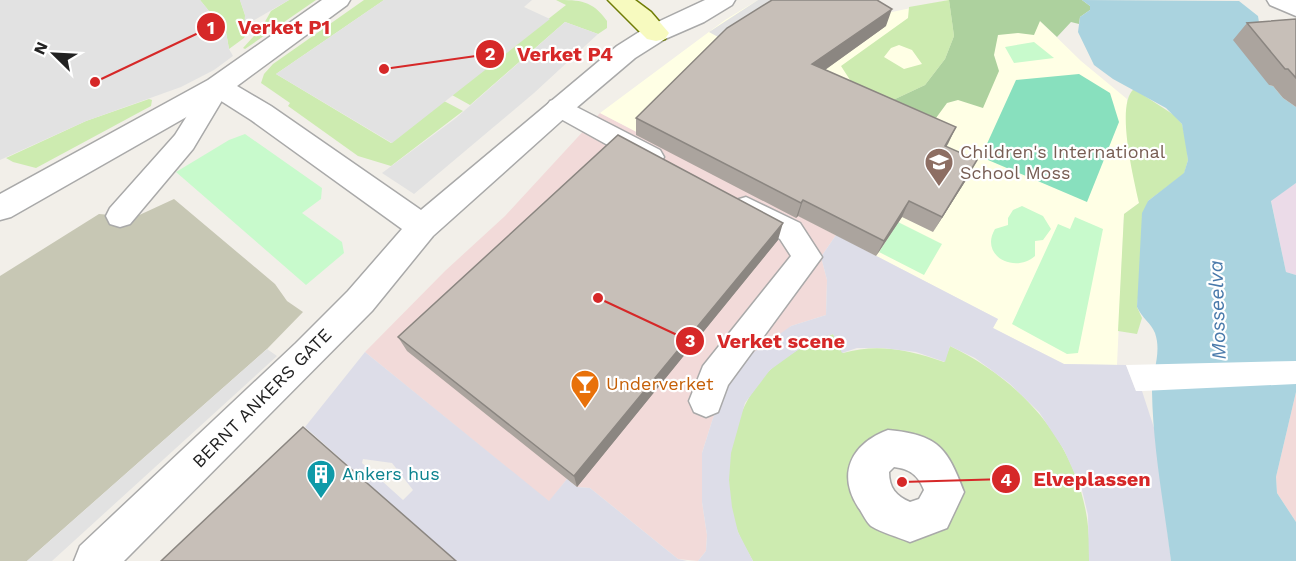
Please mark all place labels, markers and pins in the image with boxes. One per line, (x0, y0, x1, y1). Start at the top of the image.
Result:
callout: Verket P1 (196, 8, 342, 46)
callout: Verket P4 (475, 35, 625, 73)
place label: Children's International School Moss (960, 141, 1166, 183)
school or university icon: Children's International School Moss (923, 146, 955, 188)
callout: Verket scene (675, 322, 857, 360)
bar icon: Underverket (569, 368, 601, 410)
place label: Underverket (606, 373, 714, 394)
building icon: Ankers hus (305, 458, 337, 500)
callout: Elveplassen (991, 460, 1162, 498)
place label: Ankers hus (342, 463, 440, 484)

